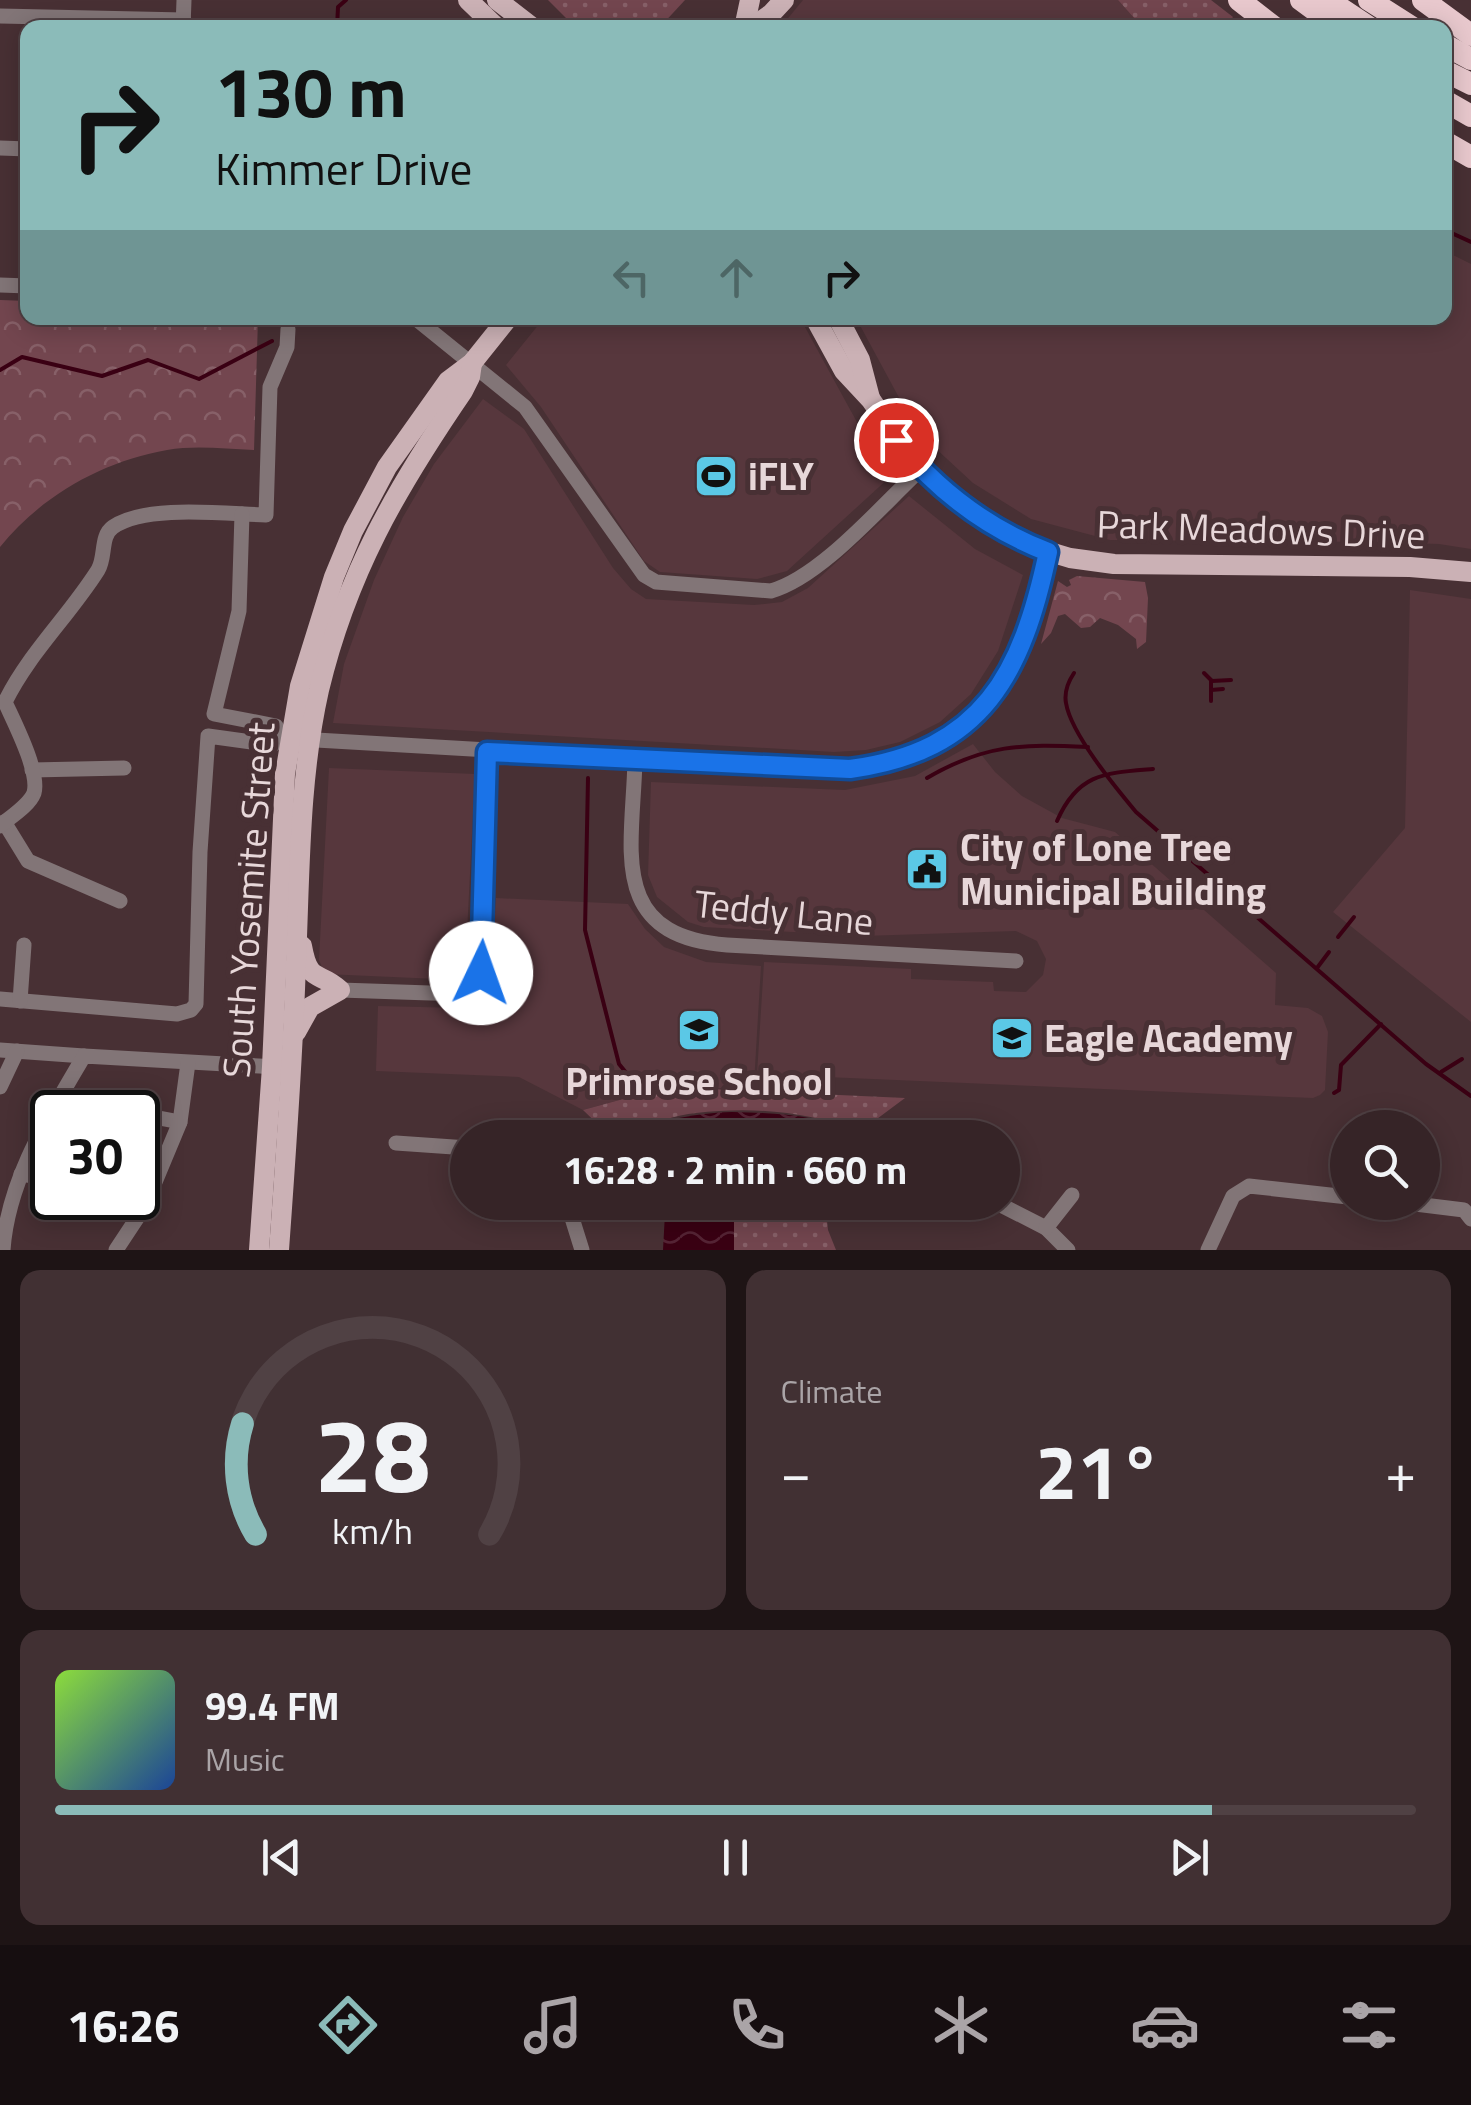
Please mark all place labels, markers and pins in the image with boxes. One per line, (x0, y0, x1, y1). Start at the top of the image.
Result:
pin (854, 398, 939, 483)
place label: iFLY (748, 447, 815, 505)
sports icon: iFLY (693, 453, 739, 499)
place label: City of Lone Tree Municipal Building (960, 818, 1266, 920)
public building icon: City of Lone Tree Municipal Building (904, 846, 950, 892)
school or university icon: Primrose School (676, 1007, 722, 1053)
place label: Eagle Academy (1044, 1009, 1293, 1067)
school or university icon: Eagle Academy (989, 1015, 1035, 1061)
place label: Primrose School (565, 1052, 833, 1110)

